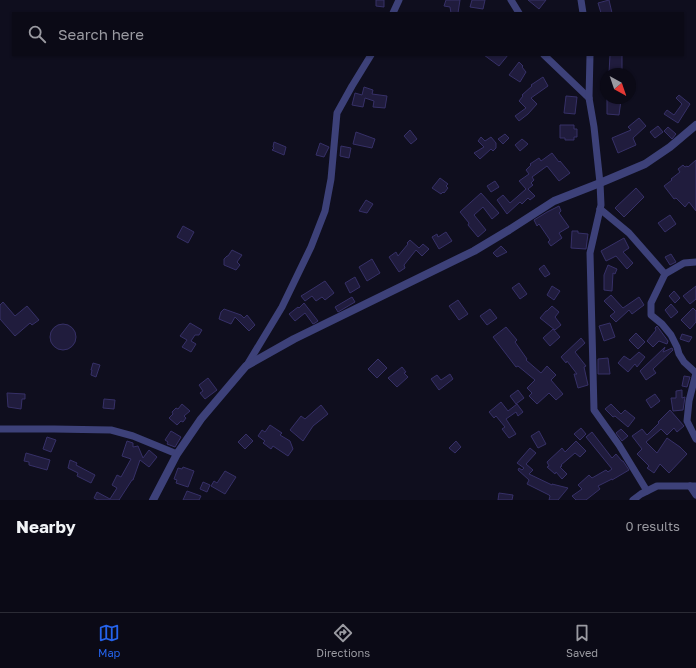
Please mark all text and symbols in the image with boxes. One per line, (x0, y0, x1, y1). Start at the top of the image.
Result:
search box (12, 12, 684, 56)
icon: search (26, 23, 48, 45)
text: Search here (58, 25, 144, 43)
north arrow (600, 68, 636, 104)
text: Nearby (16, 516, 76, 537)
text: 0 results (625, 518, 680, 534)
tab: Map (98, 622, 120, 659)
tab: Directions (316, 622, 370, 659)
tab: Saved (566, 622, 598, 659)

